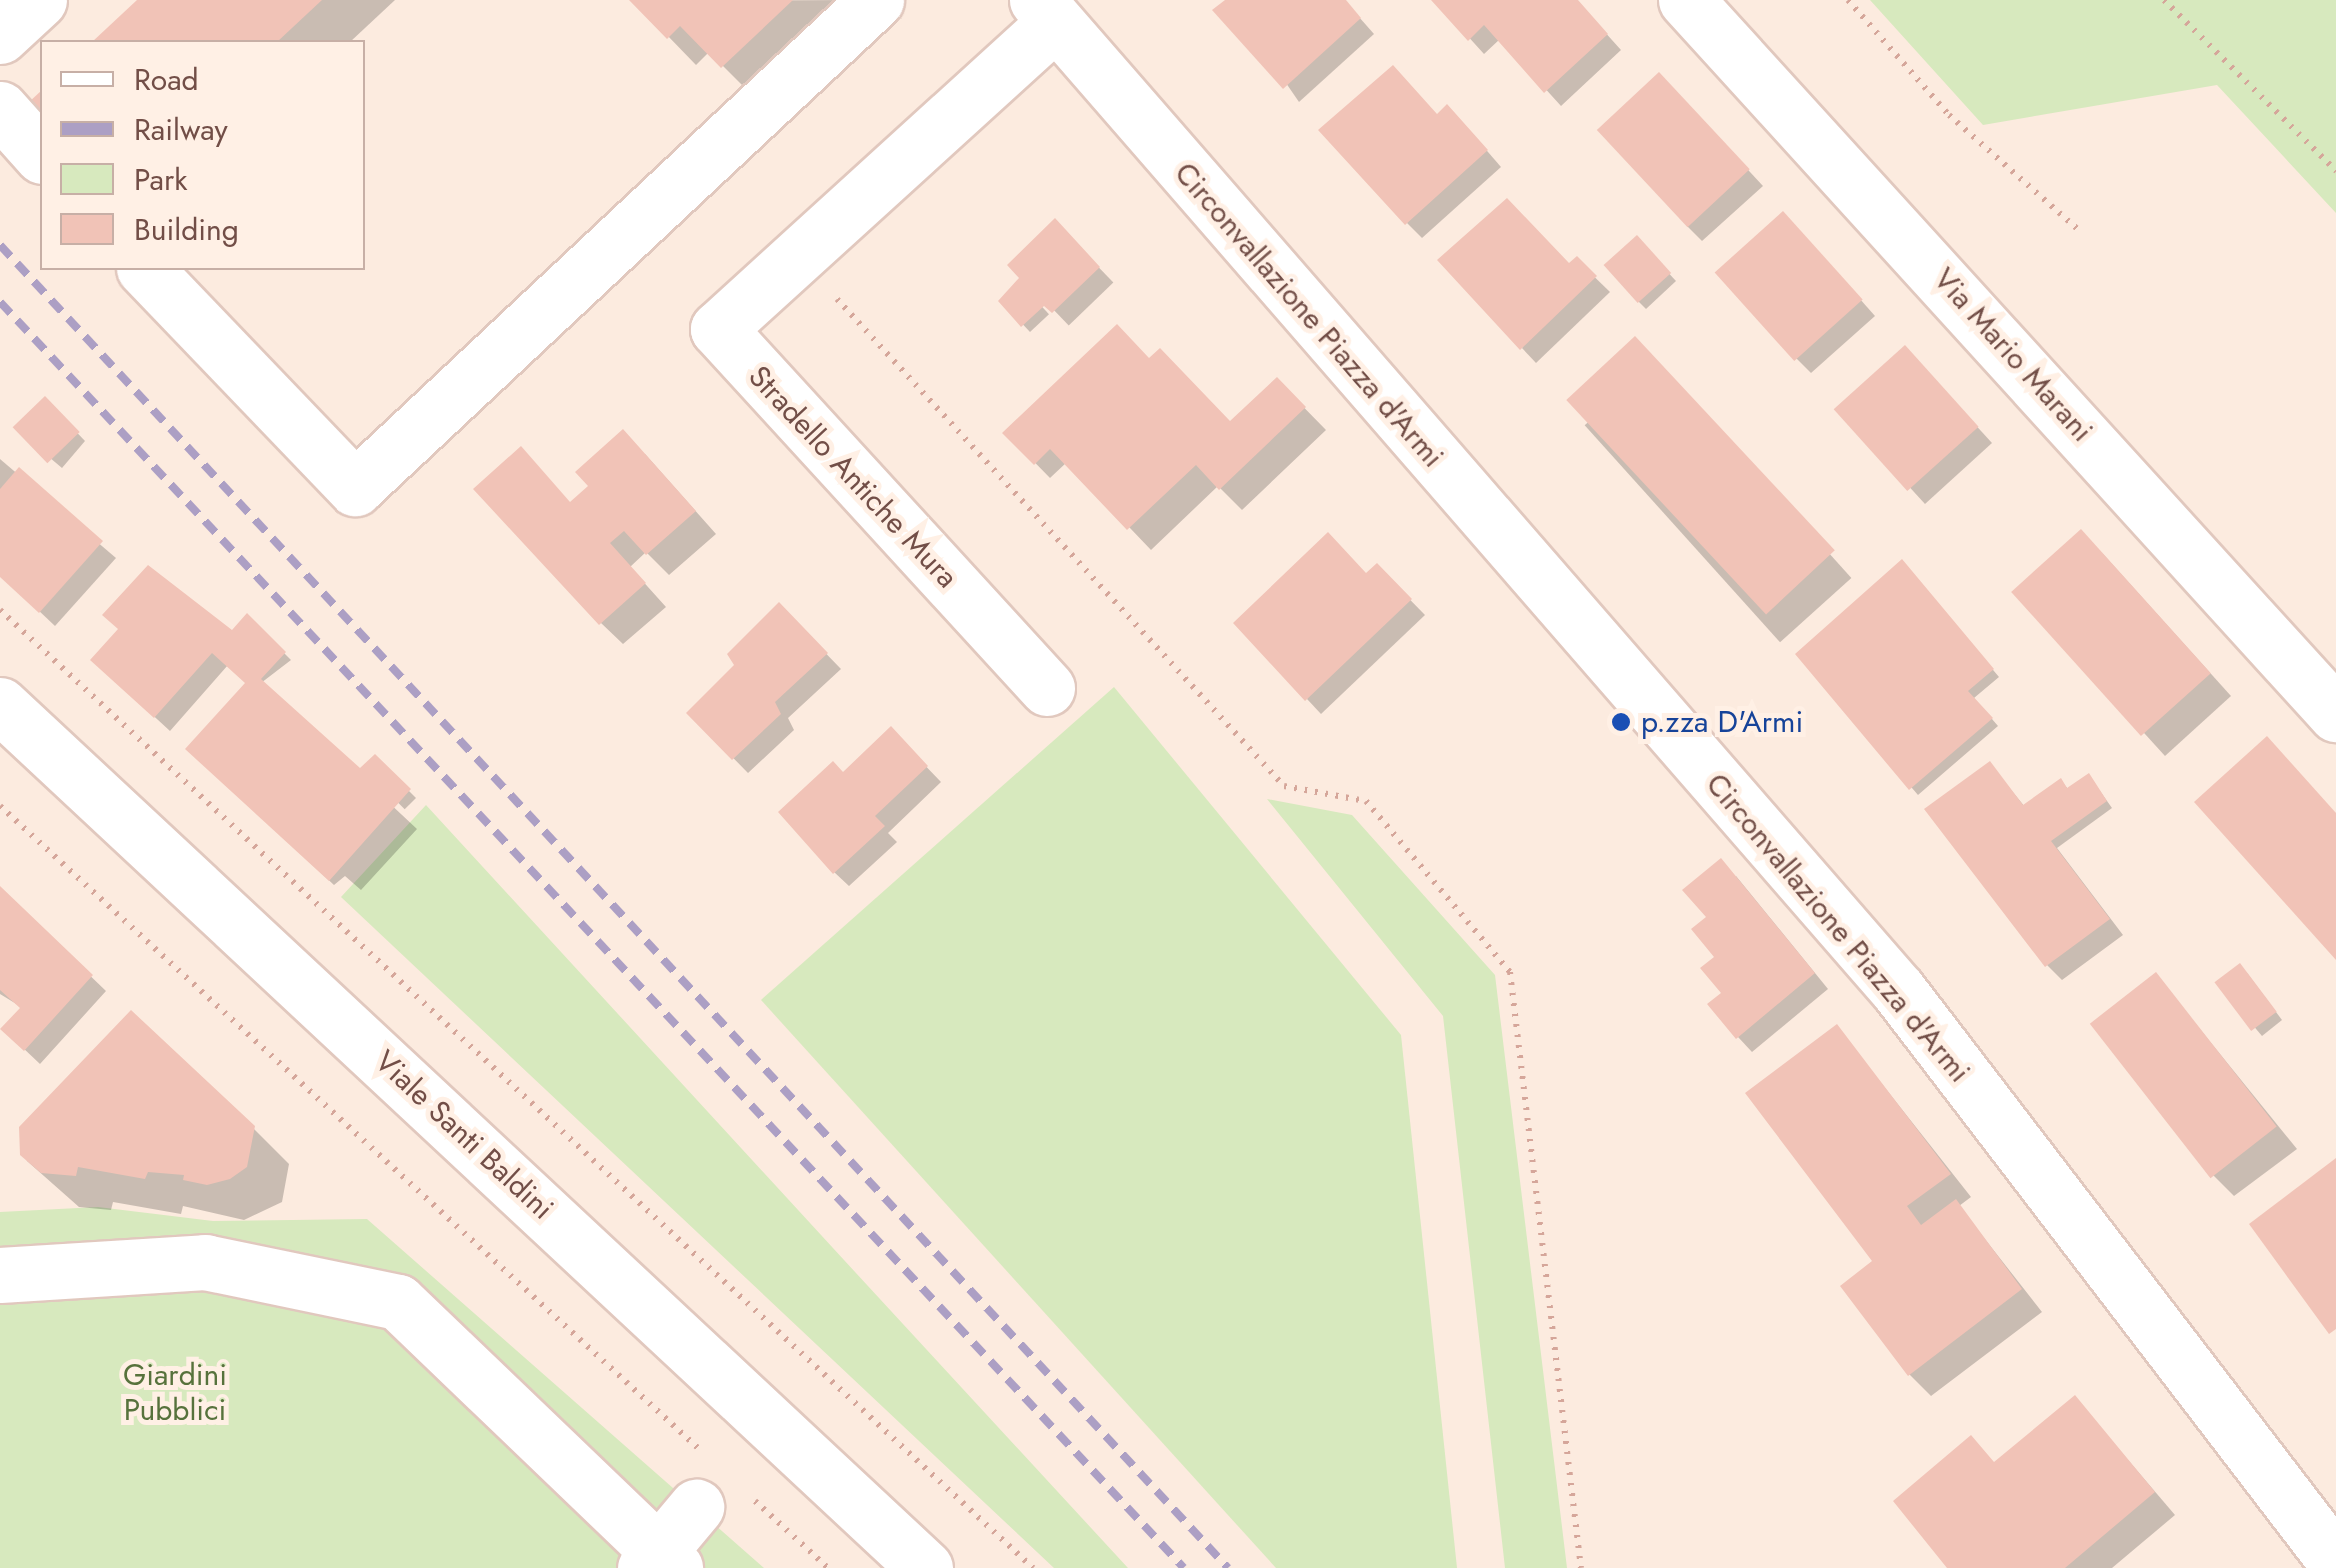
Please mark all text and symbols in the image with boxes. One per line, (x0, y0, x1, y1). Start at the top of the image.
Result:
legend (40, 40, 365, 270)
text: Road (134, 58, 199, 101)
text: Railway (134, 108, 228, 151)
street label: Circonvallazione Piazza d'Armi (1167, 155, 1451, 475)
text: Park (134, 158, 187, 201)
text: Building (134, 208, 239, 251)
street label: Via Mario Marani (1926, 261, 2100, 449)
street label: Stradello Antiche Mura (741, 359, 965, 595)
place label: p.zza D'Armi (1641, 704, 1803, 740)
marker: p.zza D'Armi (1610, 711, 1632, 733)
street label: Circonvallazione Piazza d'Armi (1698, 766, 1978, 1090)
street label: Viale Santi Baldini (367, 1043, 561, 1227)
park label: Giardini Pubblici (123, 1357, 227, 1428)

